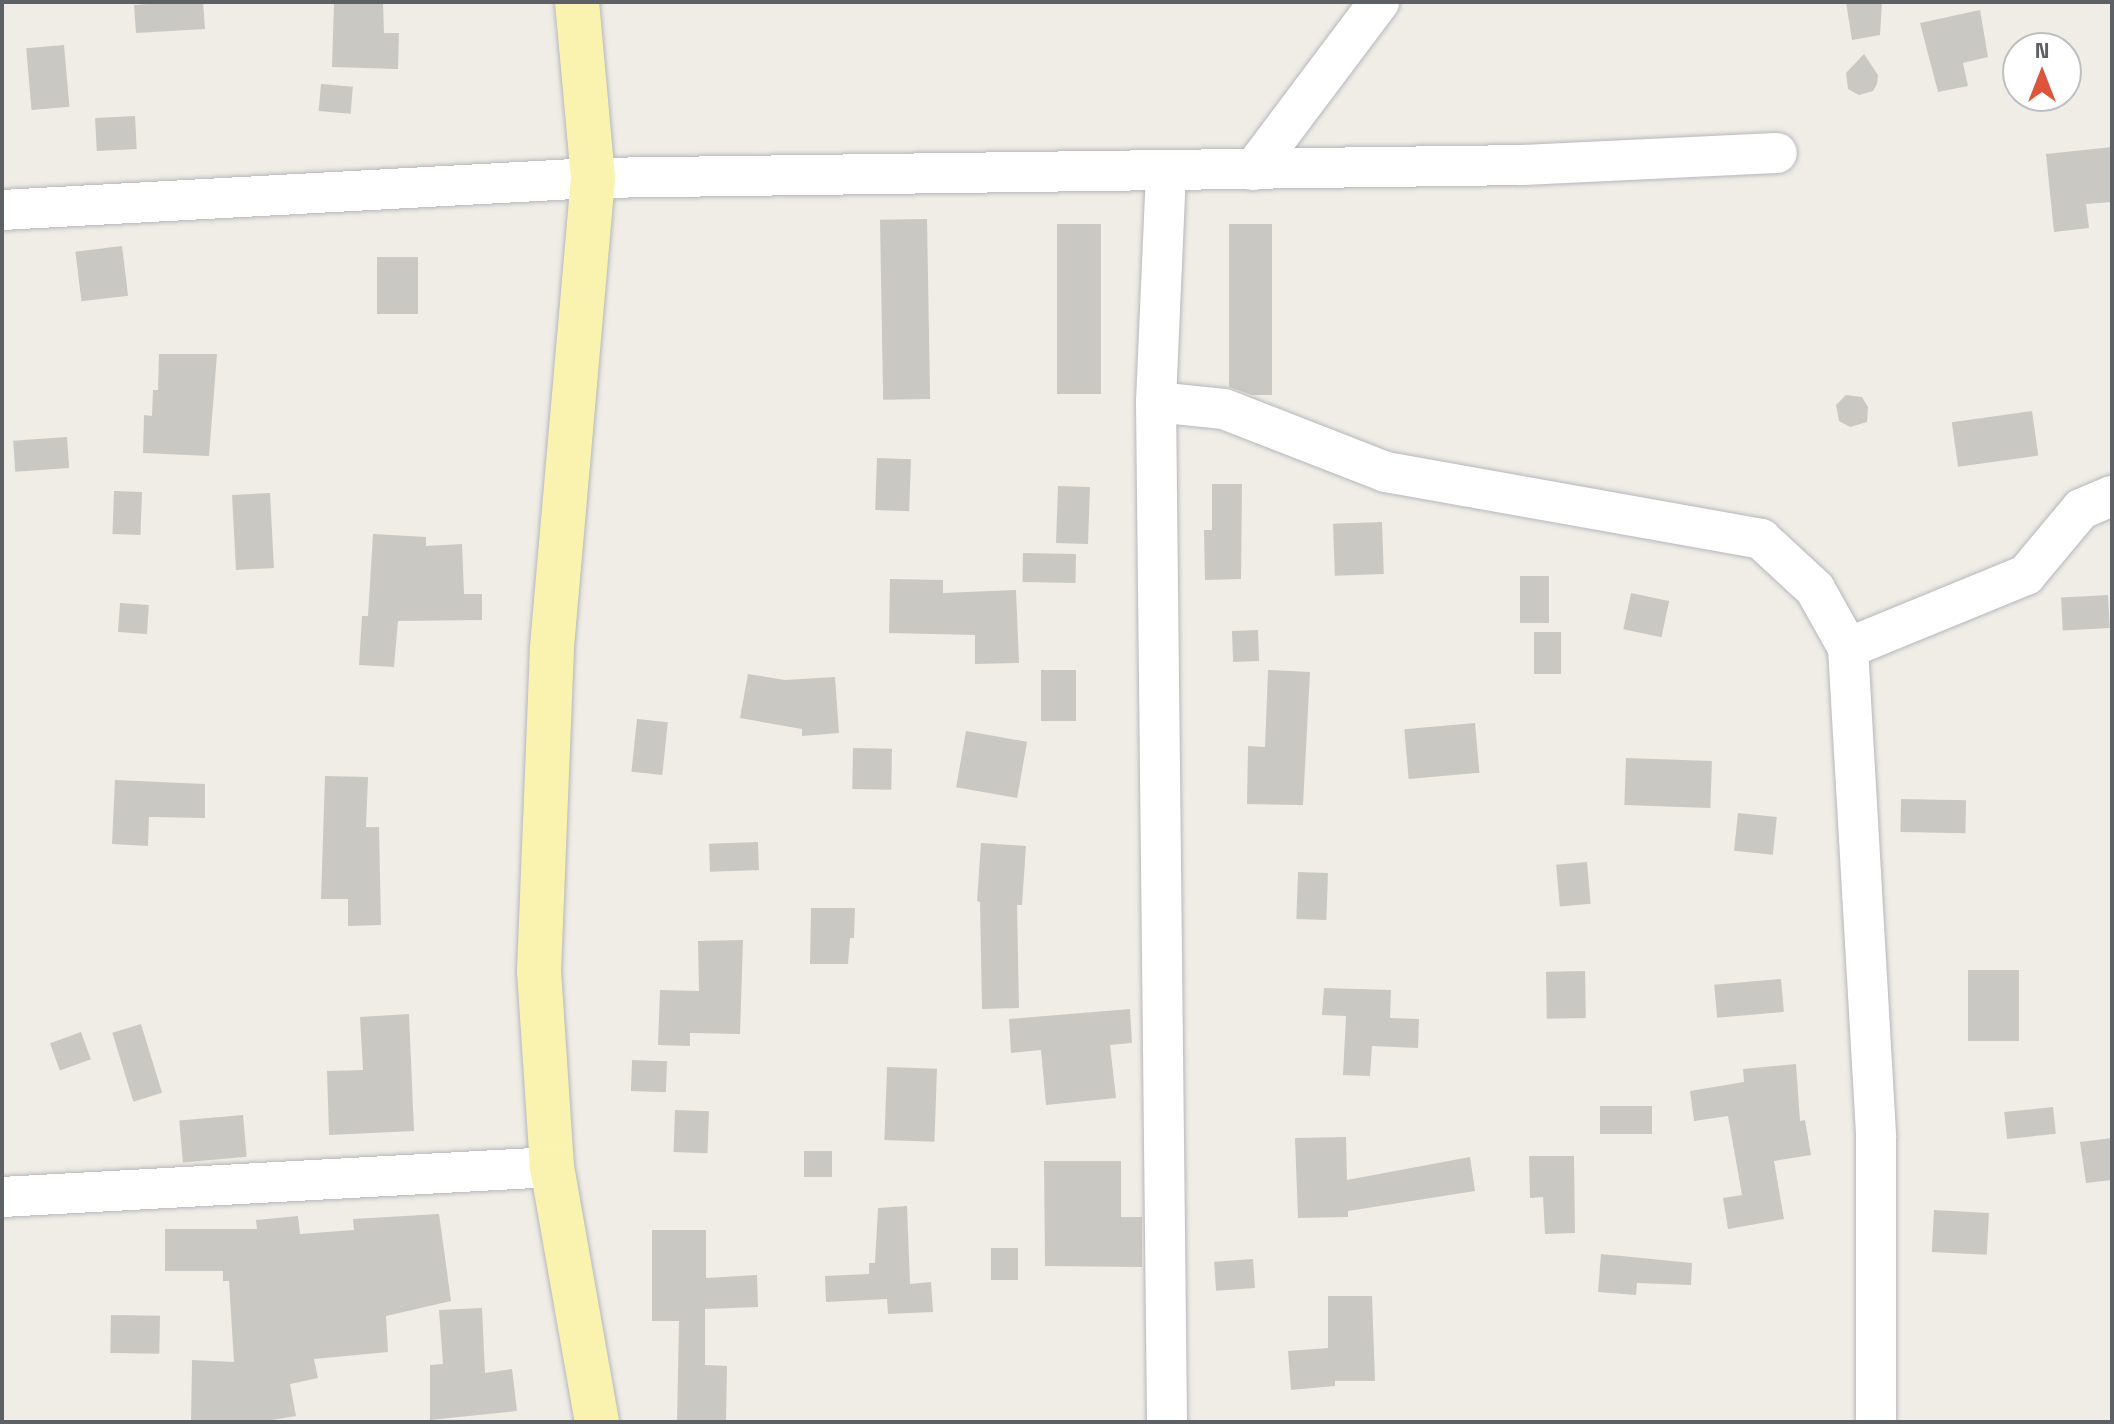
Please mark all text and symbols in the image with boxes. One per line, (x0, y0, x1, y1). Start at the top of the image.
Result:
north arrow (2002, 32, 2082, 112)
text: N (2035, 36, 2049, 64)

